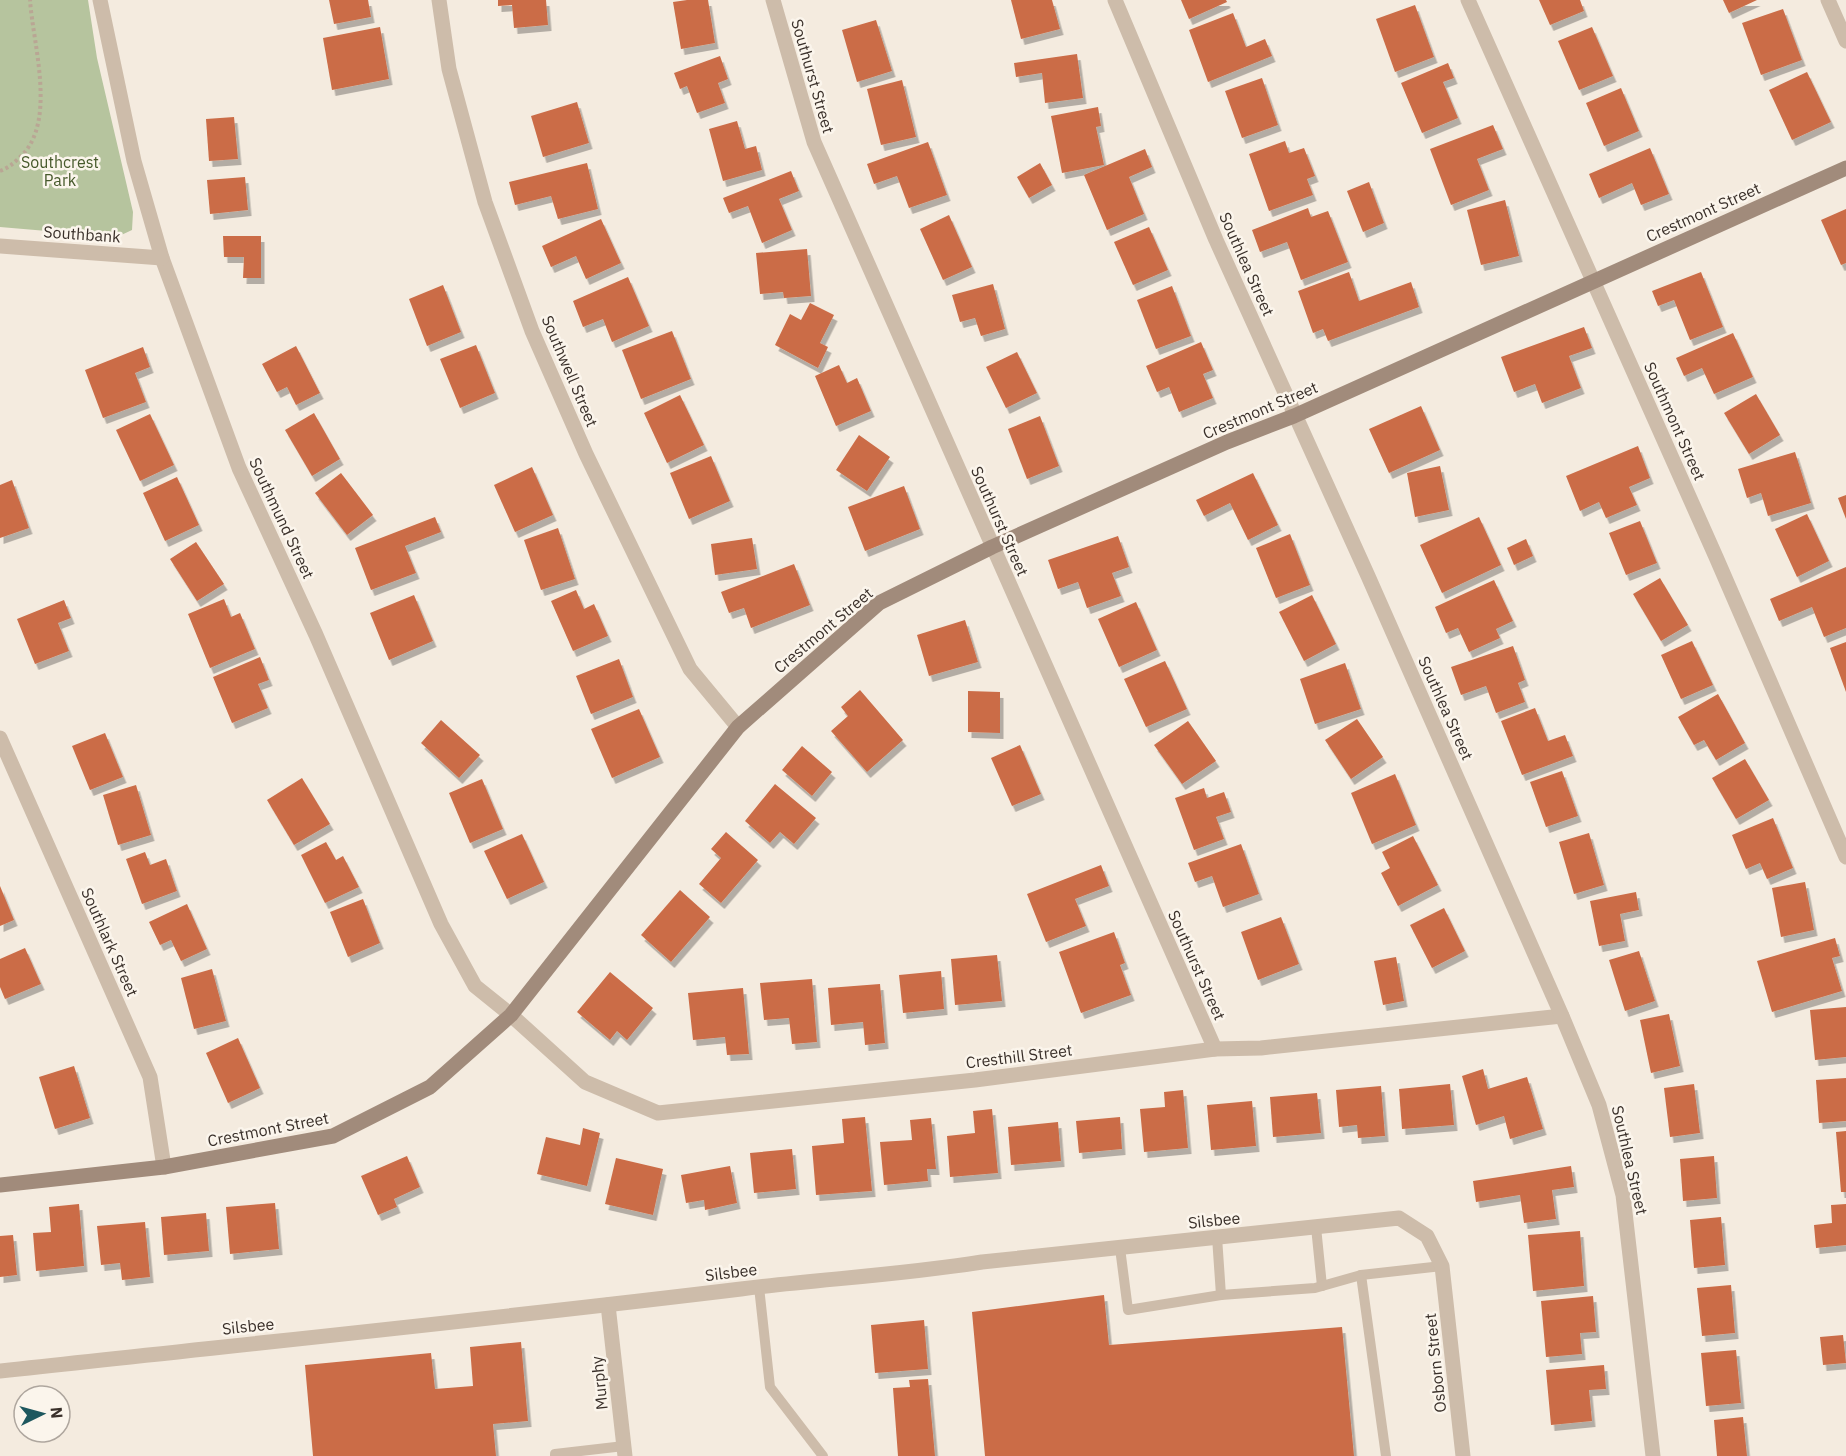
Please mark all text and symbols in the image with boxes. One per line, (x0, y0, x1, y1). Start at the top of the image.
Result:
street label: Southurst Street (787, 17, 839, 135)
park label: Southcrest Park (21, 152, 99, 190)
street label: Crestmont Street (1643, 178, 1763, 246)
street label: Southlea Street (1215, 209, 1279, 319)
street label: Southbank (43, 221, 122, 247)
street label: Southwell Street (537, 312, 603, 430)
street label: Southmont Street (1640, 359, 1710, 483)
street label: Crestmont Street (1199, 377, 1321, 443)
street label: Southmund Street (245, 454, 319, 582)
street label: Southurst Street (967, 463, 1033, 579)
street label: Crestmont Street (769, 583, 877, 677)
street label: Southlea Street (1414, 653, 1478, 763)
street label: Southlark Street (77, 885, 143, 999)
street label: Southurst Street (1164, 907, 1230, 1023)
street label: Cresthill Street (965, 1040, 1073, 1072)
street label: Southlea Street (1608, 1103, 1652, 1217)
street label: Crestmont Street (206, 1107, 330, 1151)
street label: Silsbee (1187, 1207, 1241, 1233)
street label: Silsbee (704, 1259, 758, 1285)
street label: Osborn Street (1420, 1312, 1450, 1414)
street label: Silsbee (221, 1313, 275, 1339)
street label: Murphy (586, 1355, 612, 1411)
north arrow (12, 1384, 72, 1444)
text: N (46, 1406, 67, 1419)

